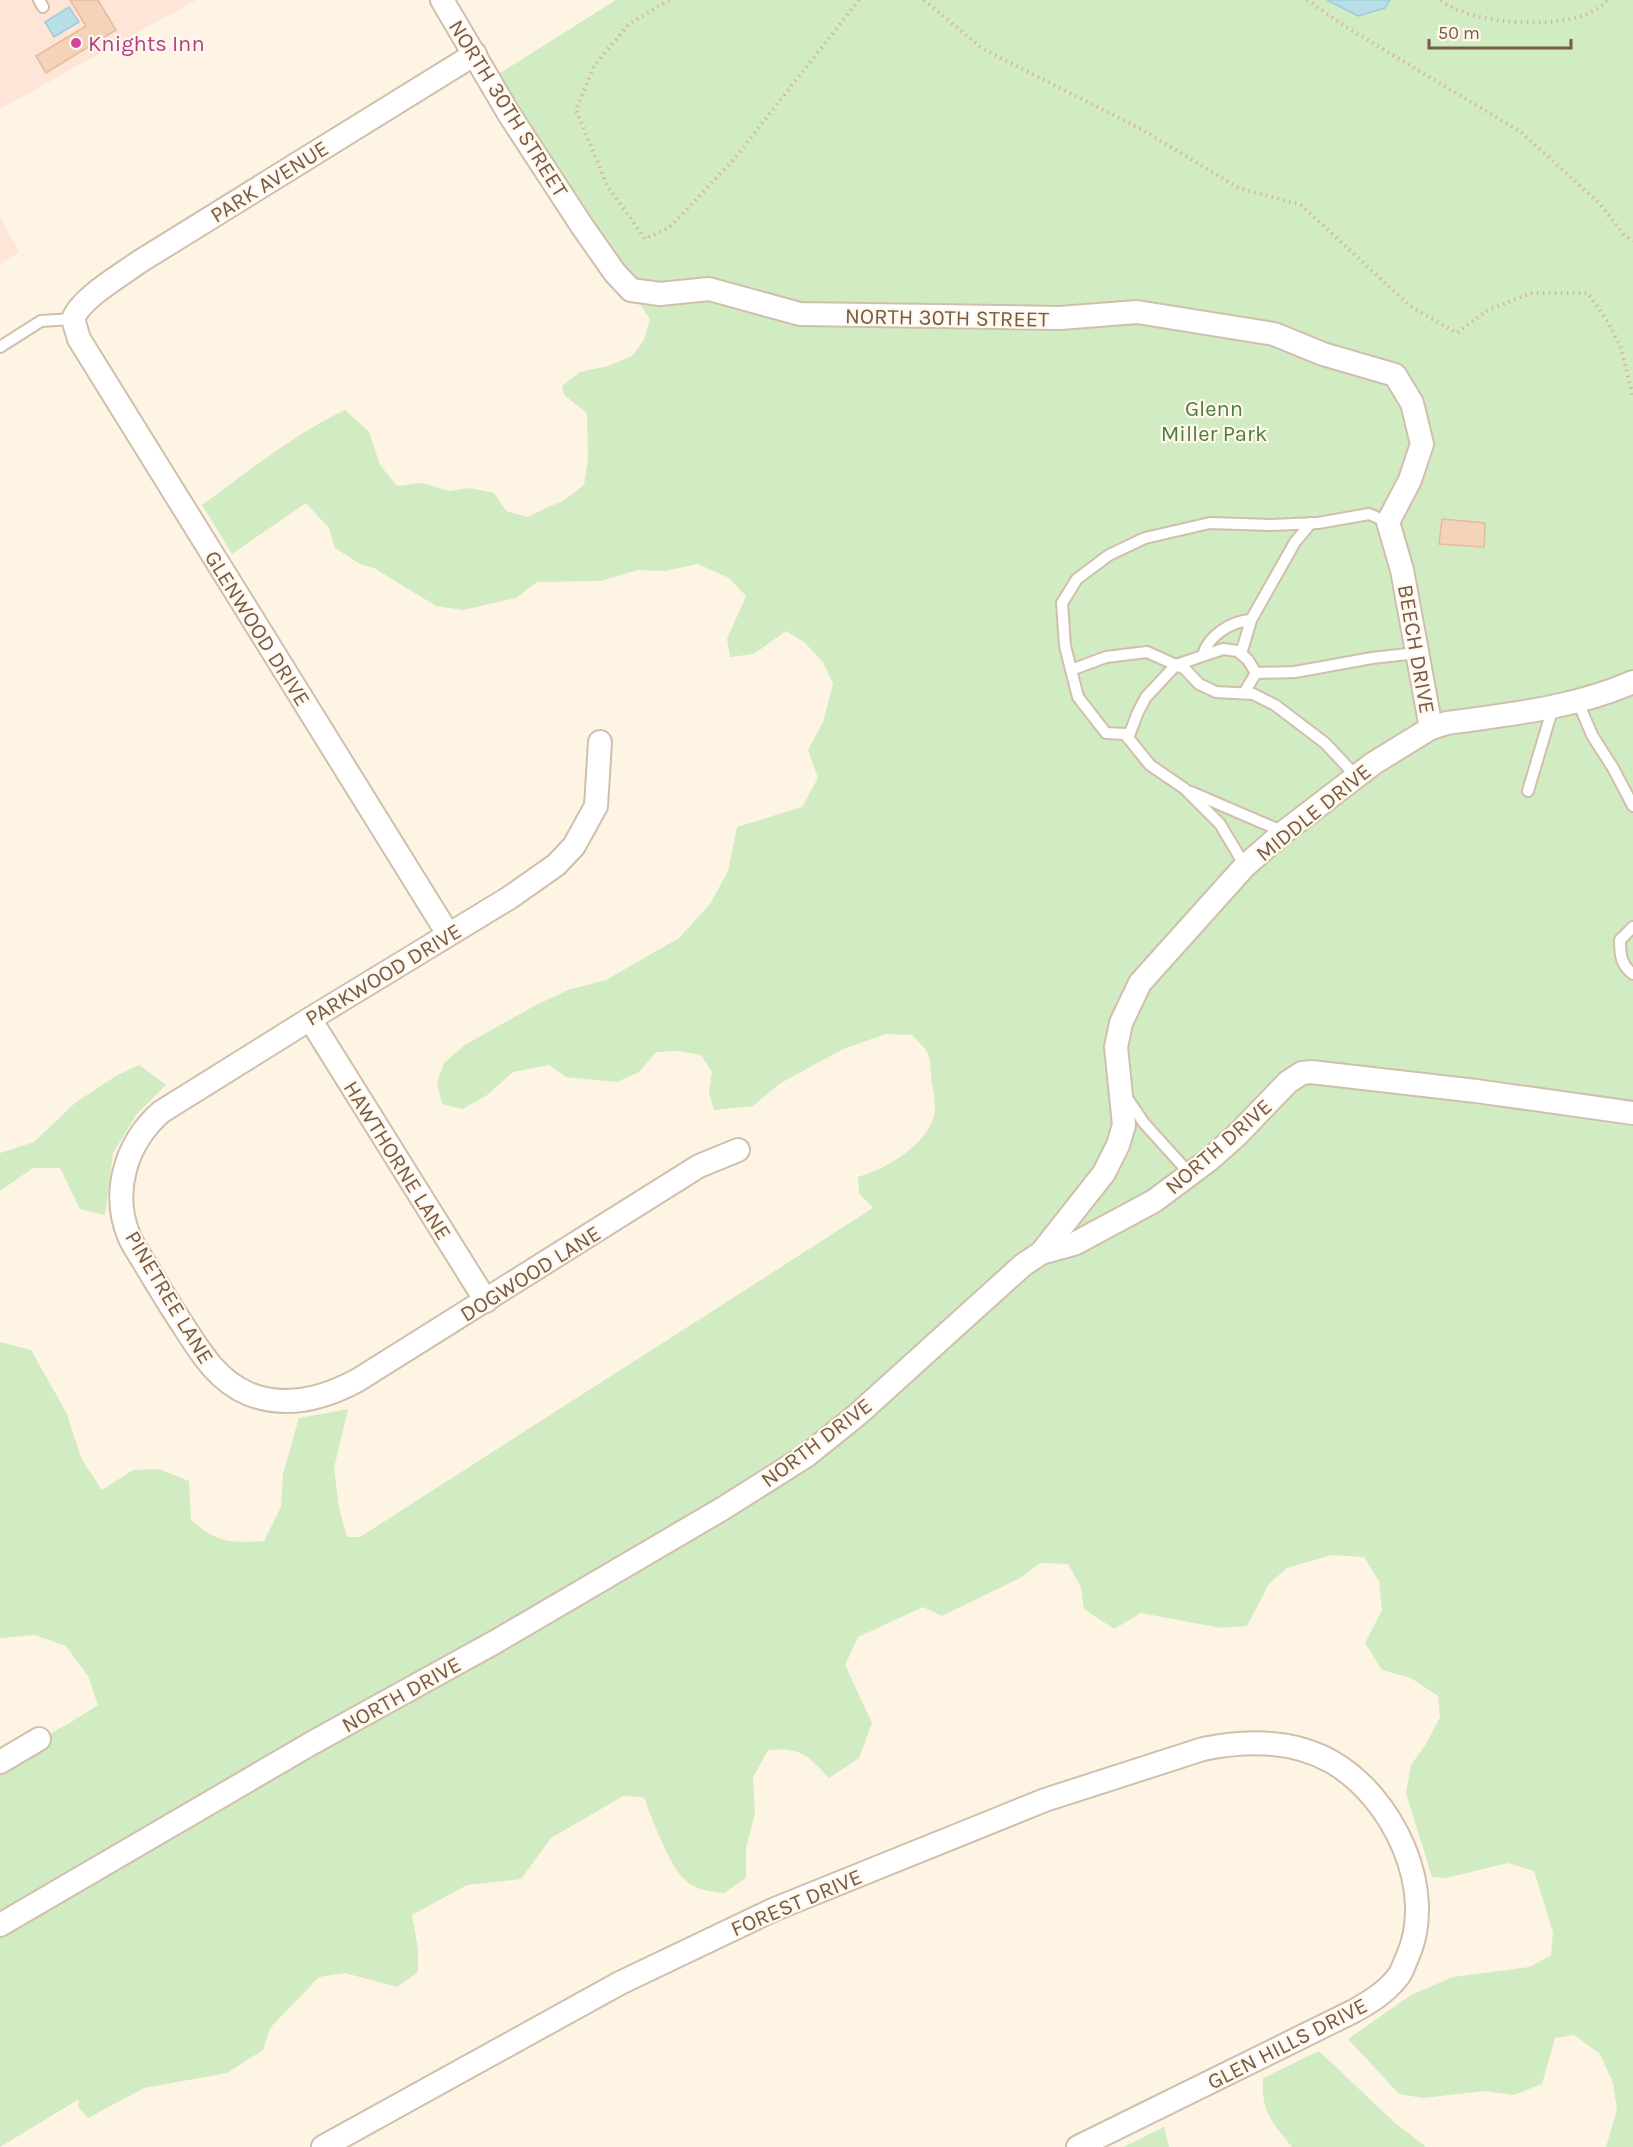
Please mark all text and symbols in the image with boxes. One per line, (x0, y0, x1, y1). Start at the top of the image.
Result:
scale bar (1429, 12, 1572, 50)
street label: NORTH 30TH STREET (443, 15, 573, 202)
text: 50 m (1438, 22, 1480, 44)
place label: Knights Inn (88, 31, 205, 57)
marker: Knights Inn (69, 36, 83, 50)
street label: PARK AVENUE (206, 135, 333, 229)
street label: NORTH 30TH STREET (845, 303, 1049, 333)
park label: Glenn Miller Park (1161, 396, 1267, 447)
street label: GLENWOOD DRIVE (199, 546, 315, 711)
street label: BEECH DRIVE (1392, 583, 1440, 716)
street label: MIDDLE DRIVE (1251, 758, 1376, 867)
street label: PARKWOOD DRIVE (301, 918, 466, 1032)
street label: HAWTHORNE LANE (338, 1076, 457, 1245)
street label: NORTH DRIVE (1160, 1093, 1277, 1200)
street label: DOGWOOD LANE (455, 1220, 606, 1328)
street label: PINETREE LANE (119, 1226, 219, 1369)
street label: NORTH DRIVE (756, 1393, 877, 1493)
street label: NORTH DRIVE (337, 1651, 466, 1738)
street label: FOREST DRIVE (727, 1864, 866, 1942)
street label: GLEN HILLS DRIVE (1203, 1992, 1372, 2095)

